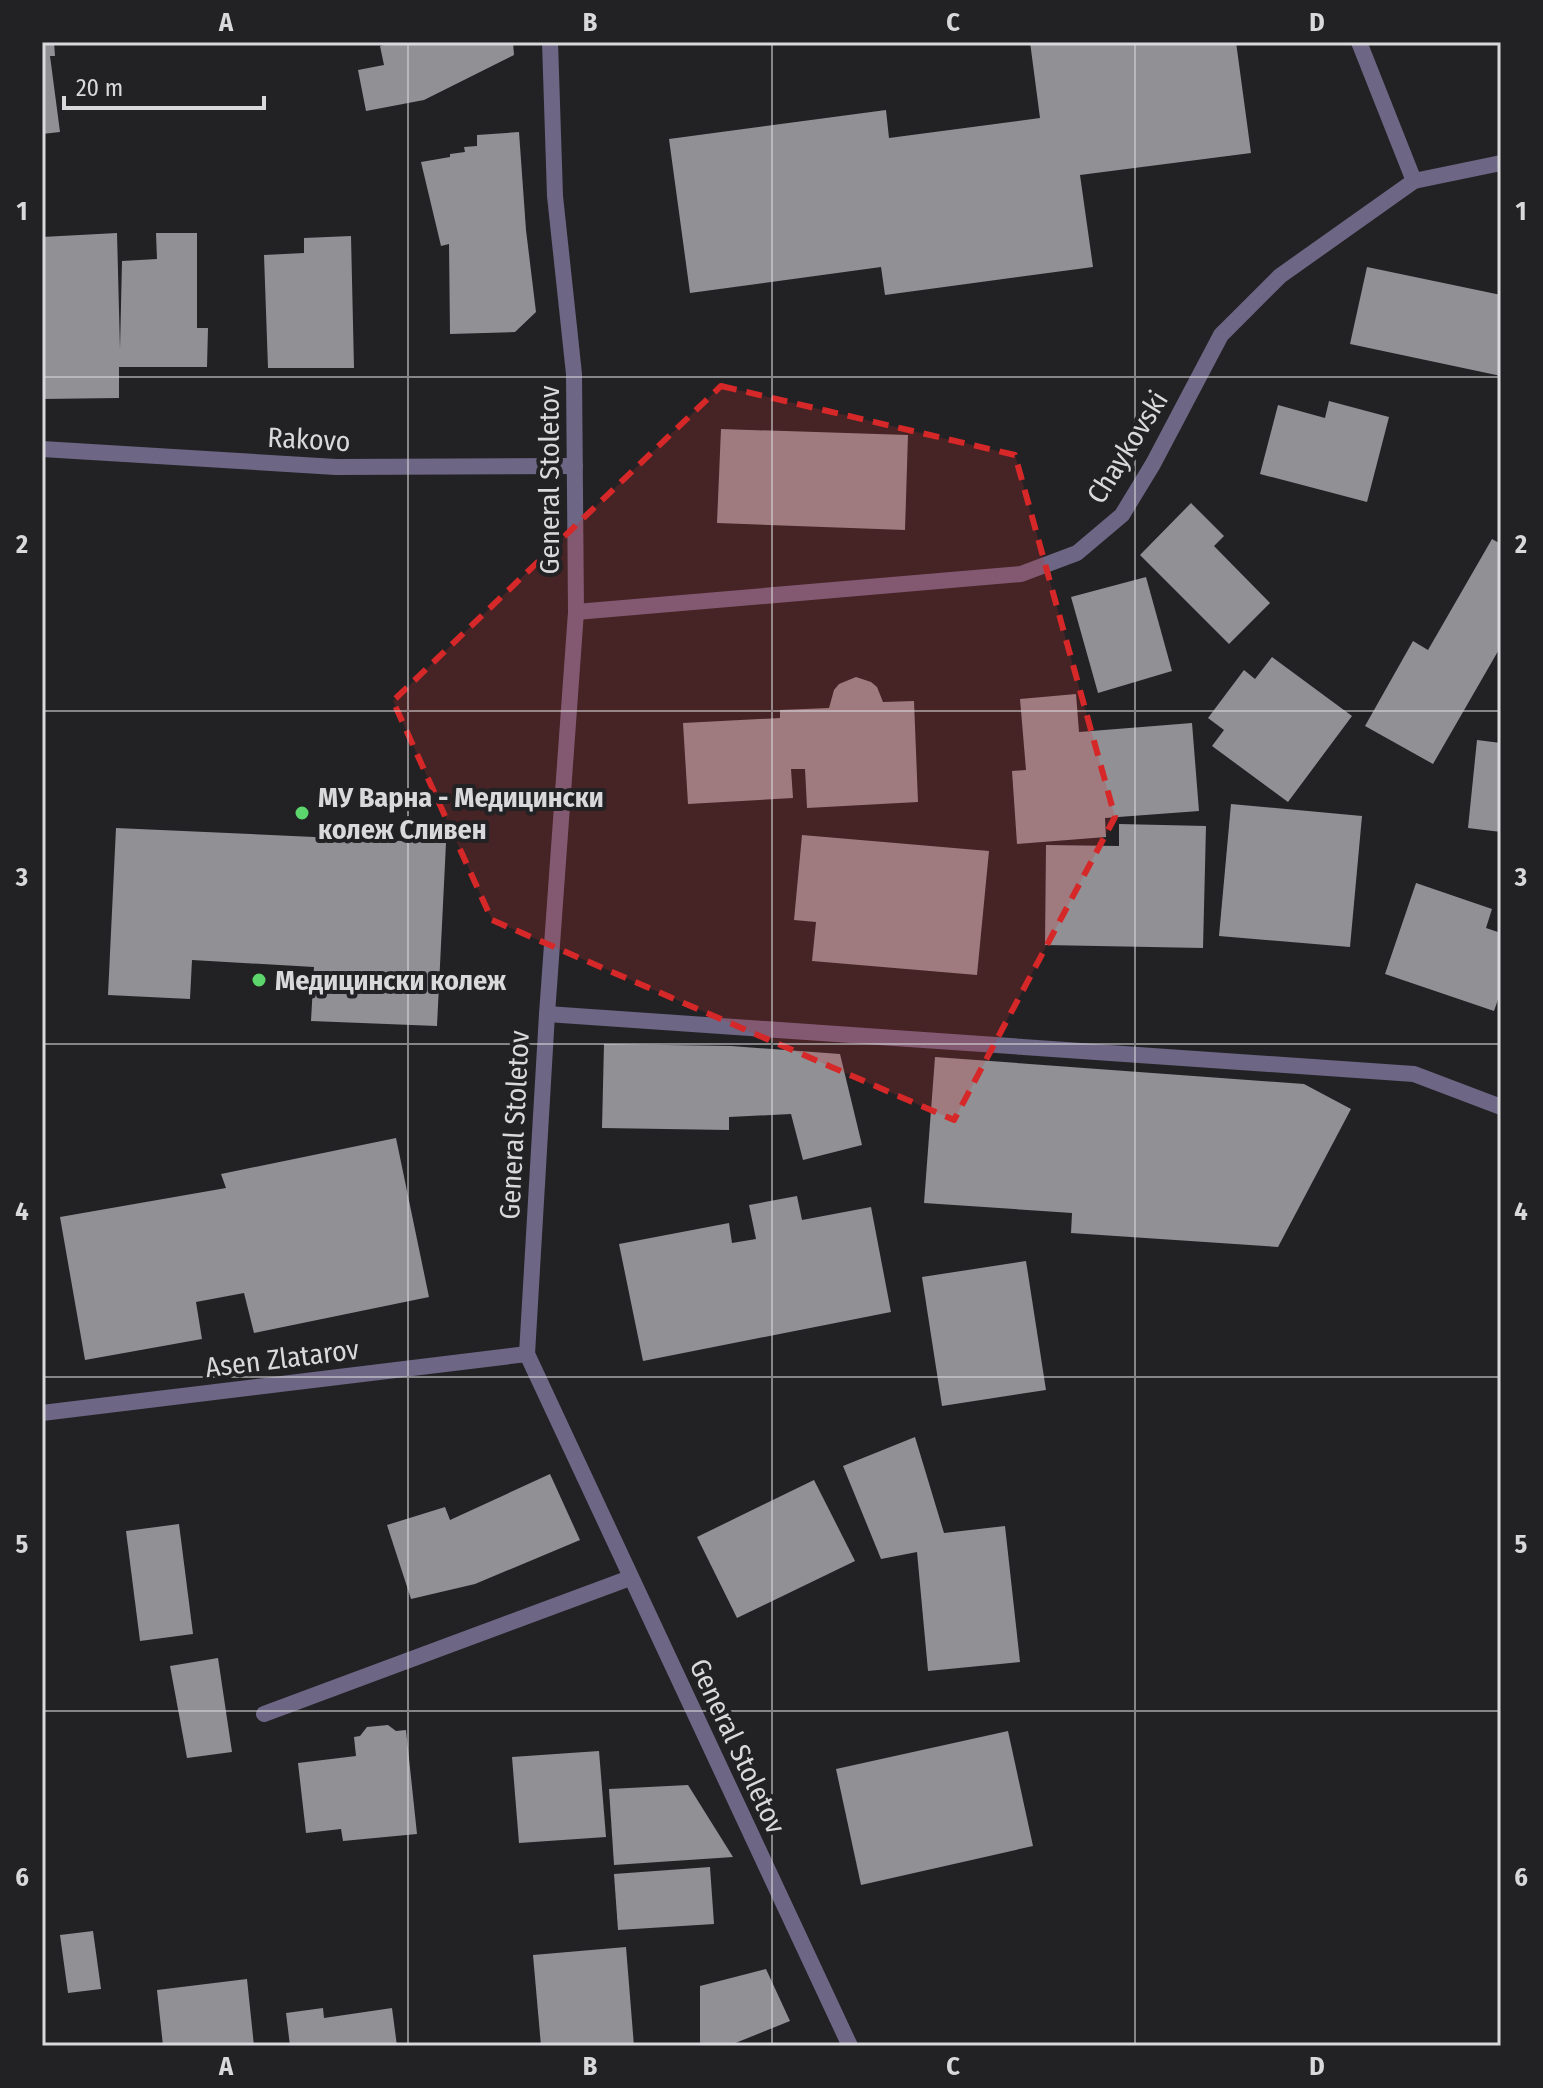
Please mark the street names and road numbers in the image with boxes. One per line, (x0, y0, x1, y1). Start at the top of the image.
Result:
street label: General Stoletov (533, 385, 566, 575)
street label: Chaykovski (1080, 385, 1175, 510)
street label: Rakovo (267, 421, 351, 458)
street label: General Stoletov (493, 1029, 536, 1220)
street label: Asen Zlatarov (203, 1333, 361, 1384)
street label: General Stoletov (683, 1654, 793, 1839)

